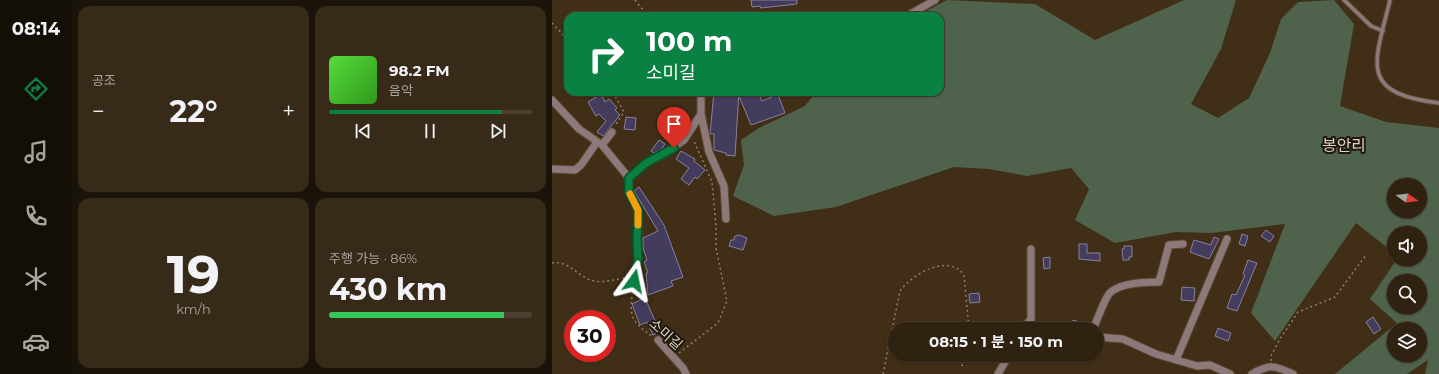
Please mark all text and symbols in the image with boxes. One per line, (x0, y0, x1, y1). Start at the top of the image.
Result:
text: 08:14 (12, 18, 60, 40)
text: 100 m (646, 24, 732, 58)
icon: right (580, 28, 632, 80)
text: 98.2 FM (389, 61, 450, 80)
text: 소미길 (646, 62, 696, 84)
text: 공조 (92, 72, 116, 88)
icon: directions (22, 75, 50, 103)
text: 음악 (389, 82, 413, 98)
text: 22° (170, 93, 217, 130)
text: − (92, 98, 105, 125)
text: + (282, 98, 295, 125)
pin (657, 107, 691, 148)
icon: arrive (663, 113, 685, 135)
icon: previous (352, 120, 374, 142)
icon: pause (419, 120, 441, 142)
icon: next (487, 120, 509, 142)
district label: 봉안리 (1322, 136, 1366, 155)
icon: music (22, 138, 50, 166)
north arrow (1387, 178, 1427, 218)
map controls (1387, 178, 1427, 362)
icon: phone (22, 202, 50, 230)
button: sound (1387, 226, 1427, 266)
text: 19 (167, 243, 220, 306)
text: 주행 가능 · 86% (329, 250, 417, 266)
position arrow (613, 260, 655, 302)
icon: climate (22, 265, 50, 293)
text: 430 km (329, 271, 447, 308)
button: search (1387, 274, 1427, 314)
text: km/h (176, 301, 211, 317)
speed limit sign: 30 (564, 310, 616, 362)
street label: 소미길 (646, 314, 686, 354)
button: layers (1387, 322, 1427, 362)
icon: car (22, 328, 50, 356)
text: 08:15 · 1 분 · 150 m (929, 332, 1063, 351)

